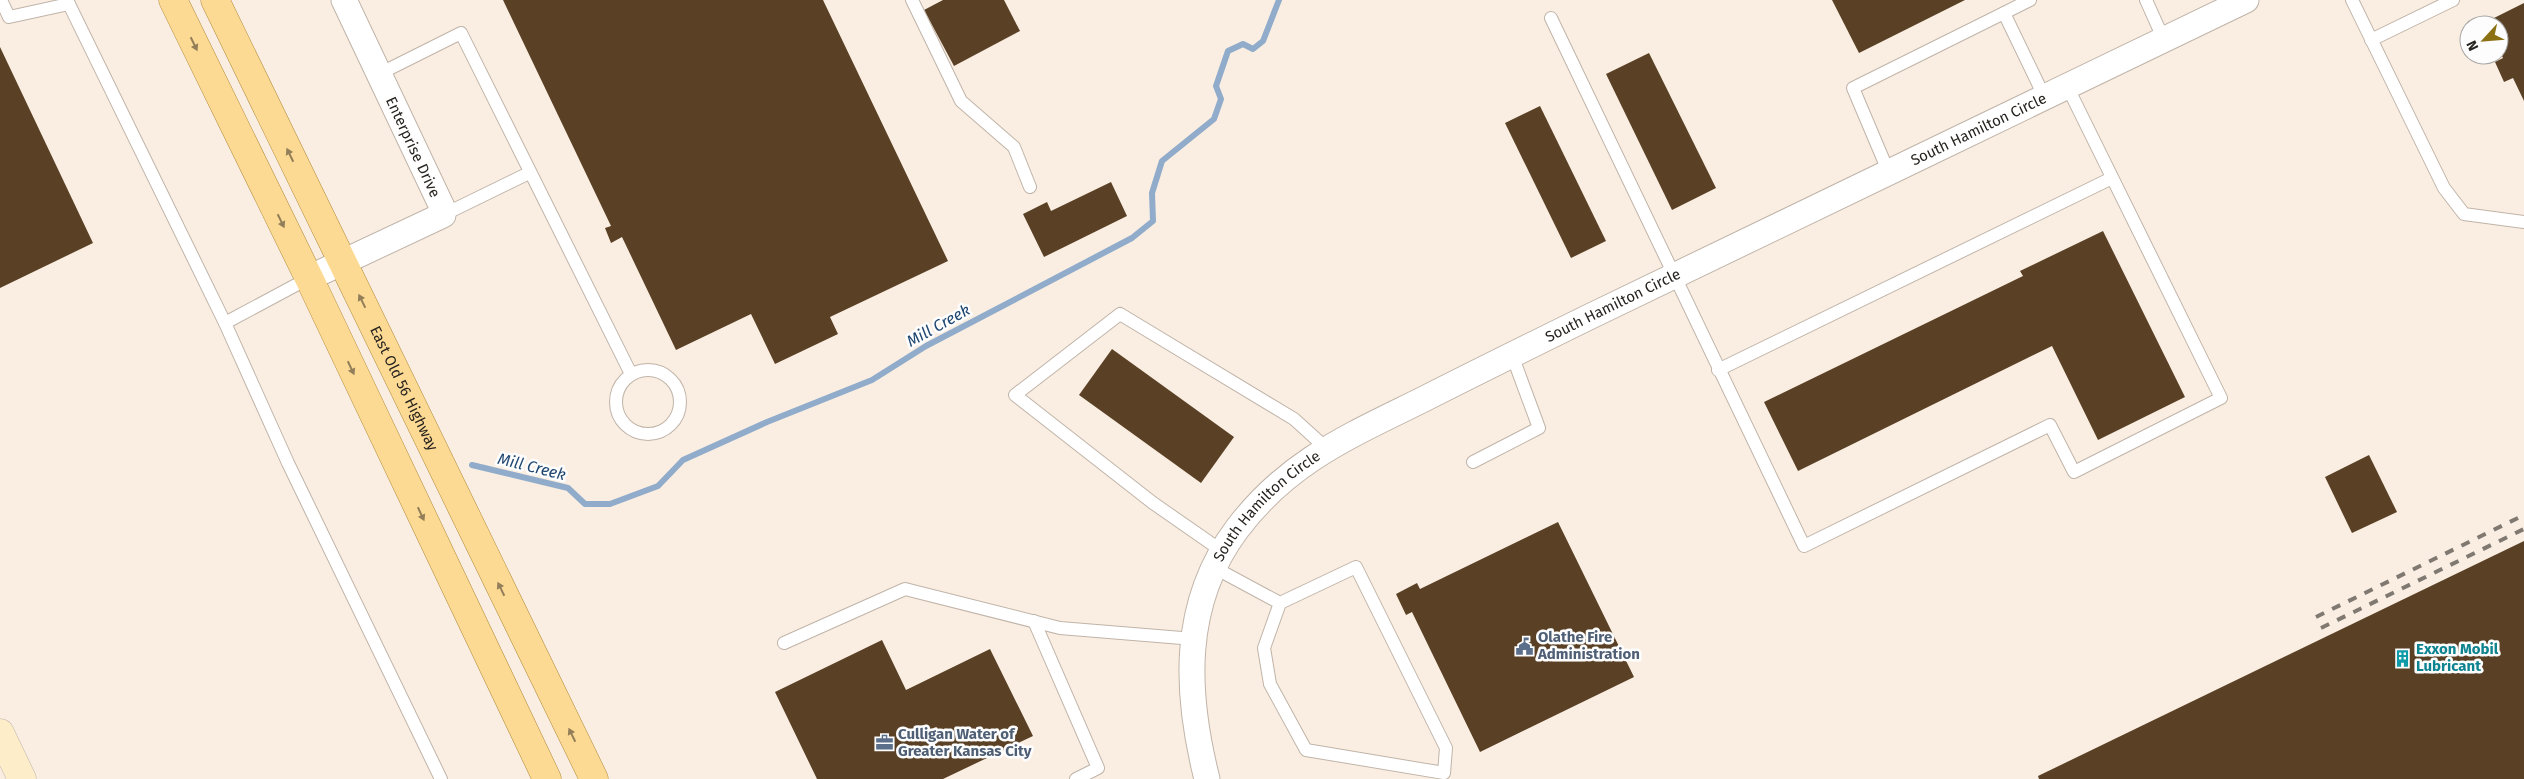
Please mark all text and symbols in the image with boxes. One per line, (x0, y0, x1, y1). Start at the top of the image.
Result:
north arrow (2459, 15, 2509, 65)
one-way arrow (190, 37, 198, 51)
text: N (2463, 38, 2482, 53)
street label: South Hamilton Circle (1908, 89, 2049, 169)
street label: Enterprise Drive (382, 94, 444, 200)
one-way arrow (286, 148, 294, 162)
one-way arrow (277, 214, 285, 228)
street label: South Hamilton Circle (1542, 265, 1683, 346)
one-way arrow (357, 294, 365, 308)
water label: Mill Creek (903, 300, 974, 351)
street label: East Old 56 Highway (366, 323, 442, 454)
one-way arrow (347, 360, 356, 375)
street label: South Hamilton Circle (1209, 447, 1324, 565)
water label: Mill Creek (496, 449, 568, 484)
one-way arrow (418, 507, 426, 521)
one-way arrow (497, 582, 505, 596)
place label: Olathe Fire Administration (1537, 628, 1640, 663)
public building icon: Olathe Fire Administration (1514, 636, 1534, 656)
place label: Exxon Mobil Lubricant (2416, 640, 2499, 675)
building icon: Exxon Mobil Lubricant (2392, 648, 2412, 668)
place label: Culligan Water of Greater Kansas City (898, 725, 1032, 760)
one-way arrow (568, 728, 576, 742)
office icon: Culligan Water of Greater Kansas City (874, 733, 894, 753)

